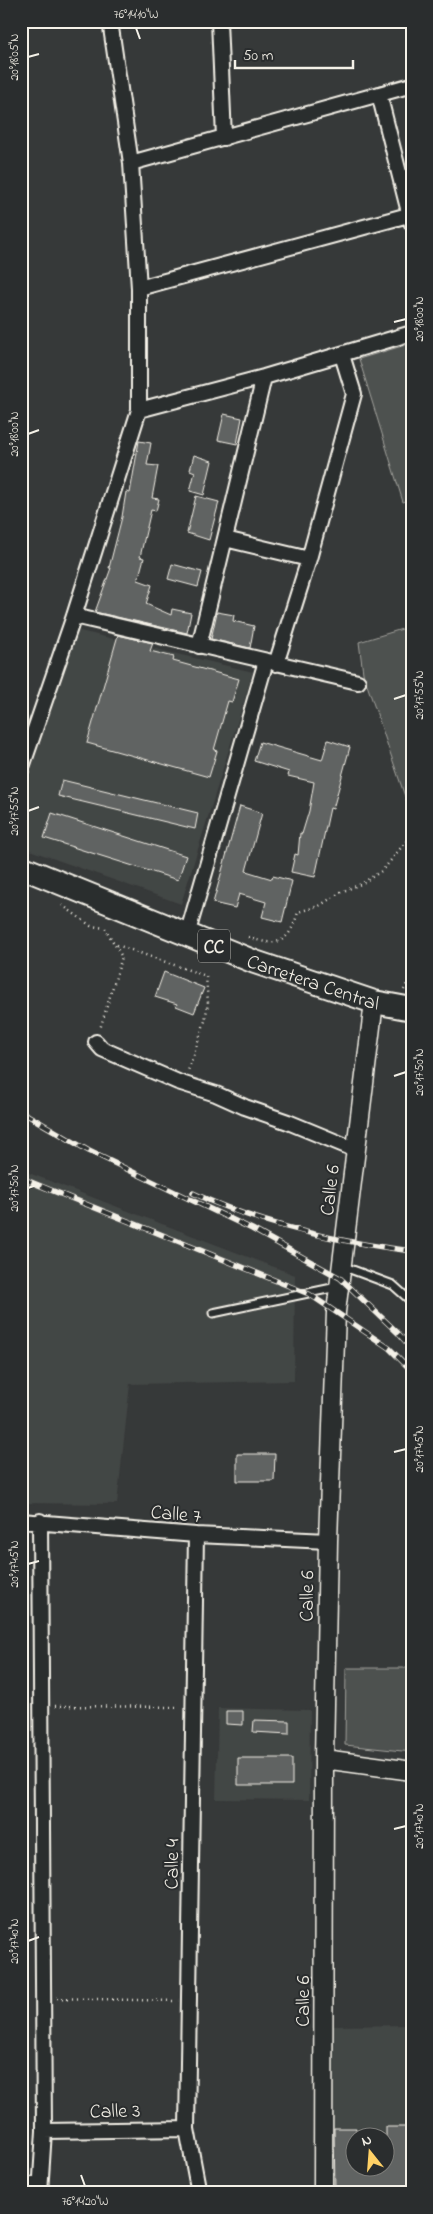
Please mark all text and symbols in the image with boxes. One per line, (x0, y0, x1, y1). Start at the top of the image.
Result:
text: 76°14'10"W (114, 6, 158, 24)
text: 20°18'05"N (6, 34, 24, 80)
scale bar (235, 38, 353, 70)
text: 50 m (243, 45, 274, 67)
text: 20°18'00"N (411, 296, 429, 342)
text: 20°18'00"N (6, 411, 24, 457)
text: 20°17'55"N (411, 670, 429, 720)
text: 20°17'55"N (6, 786, 24, 836)
road number: CC (198, 929, 230, 962)
street label: Carretera Central (242, 948, 381, 1020)
text: 20°17'50"N (411, 1048, 429, 1096)
street label: Calle 6 (314, 1163, 349, 1218)
text: 20°17'50"N (6, 1164, 24, 1212)
text: 20°17'45"N (411, 1425, 429, 1473)
street label: Calle 7 (149, 1499, 202, 1532)
text: 20°17'45"N (6, 1540, 24, 1588)
street label: Calle 6 (294, 1570, 323, 1622)
text: 20°17'40"N (411, 1803, 429, 1849)
street label: Calle 4 (159, 1838, 188, 1890)
text: 20°17'40"N (6, 1918, 24, 1964)
street label: Calle 6 (290, 1975, 319, 2027)
street label: Calle 3 (89, 2098, 141, 2127)
north arrow (346, 2126, 396, 2176)
text: N (359, 2130, 374, 2152)
text: 76°14'20"W (62, 2193, 108, 2211)

